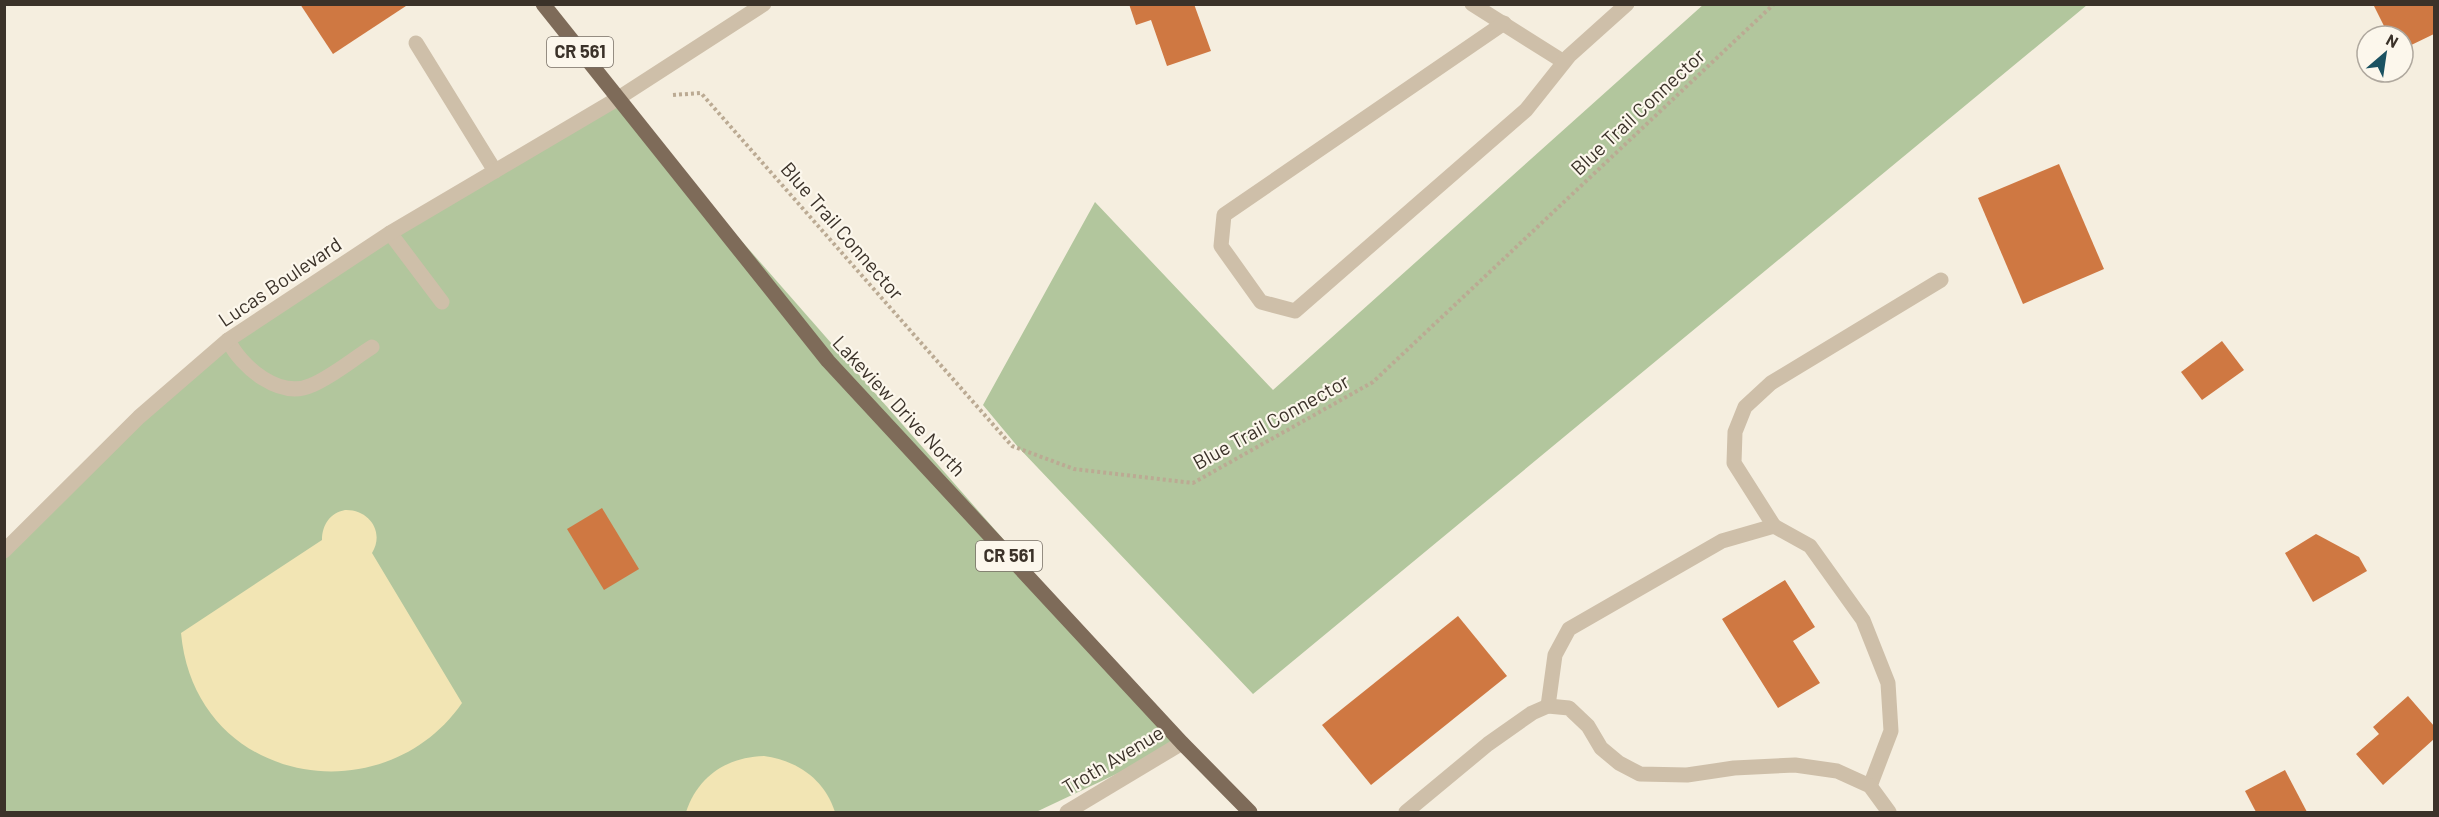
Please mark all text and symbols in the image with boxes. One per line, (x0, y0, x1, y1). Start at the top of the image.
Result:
north arrow (2355, 24, 2415, 84)
text: N (2383, 30, 2402, 51)
road number: CR 561 (547, 37, 613, 67)
street label: Blue Trail Connector (1565, 43, 1709, 180)
street label: Blue Trail Connector (776, 157, 909, 304)
street label: Lucas Boulevard (213, 231, 345, 331)
street label: Lakeview Drive North (828, 330, 971, 481)
street label: Blue Trail Connector (1188, 368, 1353, 474)
road number: CR 561 (976, 541, 1042, 571)
street label: Troth Avenue (1057, 720, 1167, 799)

